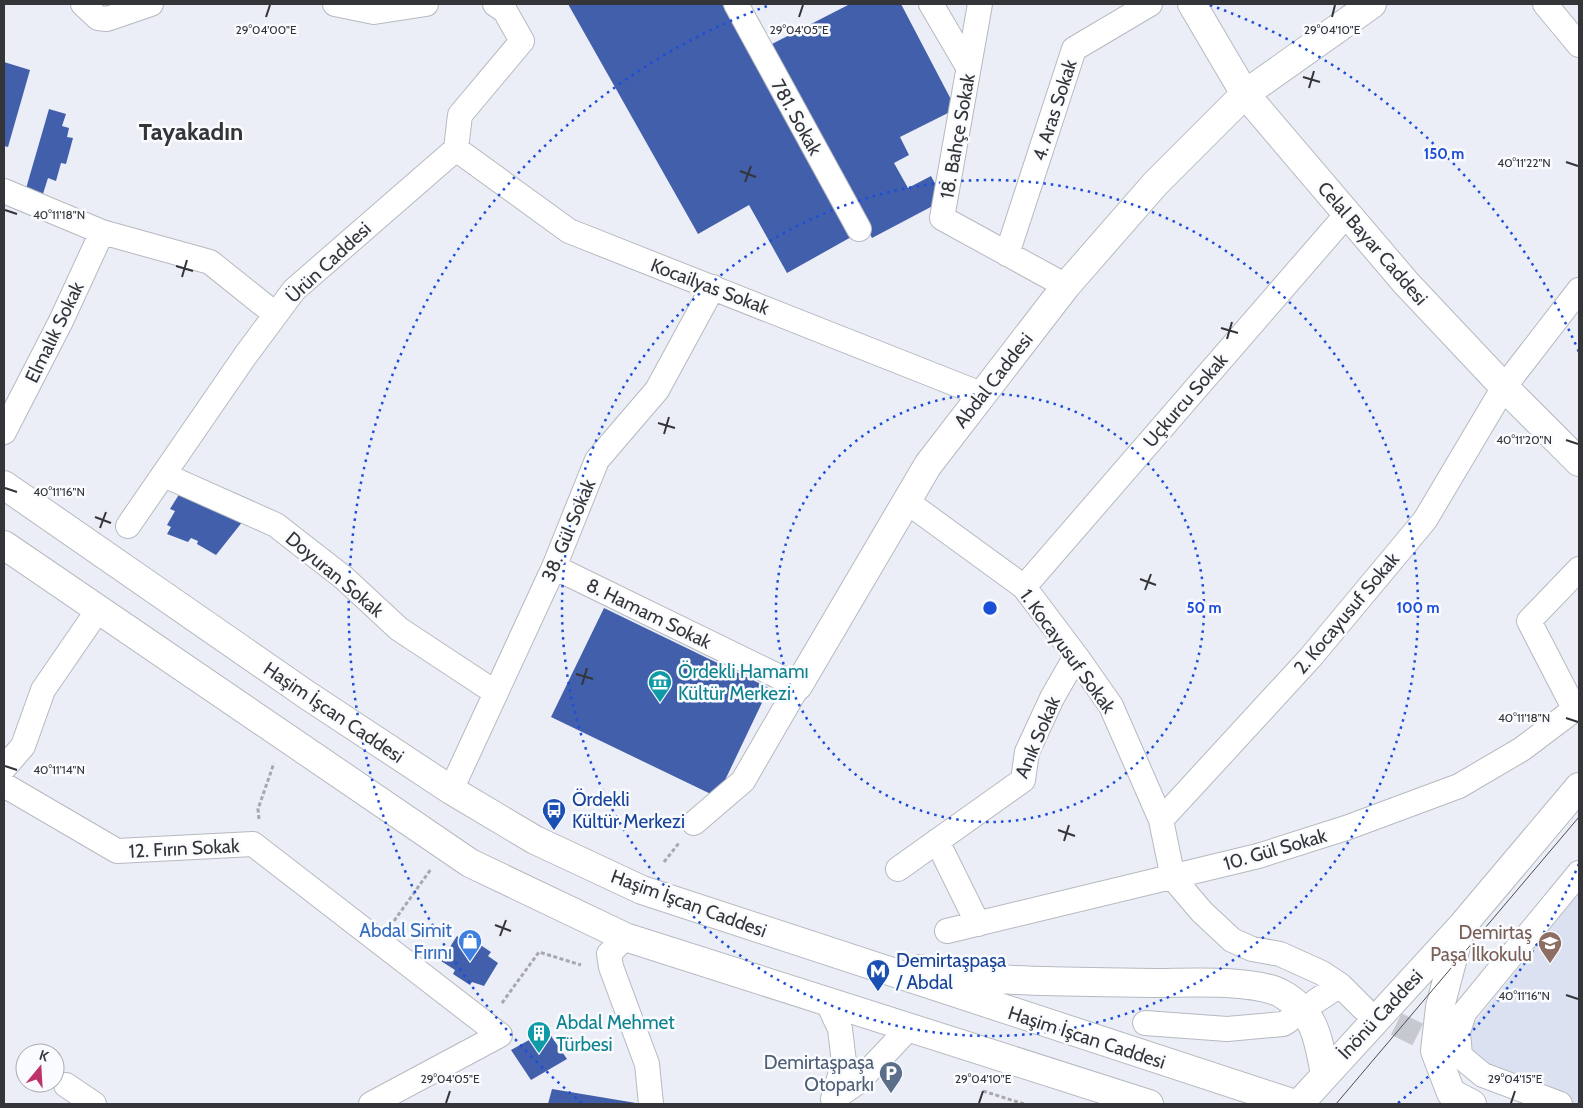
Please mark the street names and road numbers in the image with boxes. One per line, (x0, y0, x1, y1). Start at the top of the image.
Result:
street label: 4. Aras Sokak (1027, 56, 1082, 164)
street label: 18. Bahçe Sokak (935, 71, 980, 201)
street label: 781. Sokak (766, 75, 827, 160)
street label: Celal Bayar Caddesi (1313, 177, 1432, 310)
street label: Ürün Caddesi (281, 217, 376, 308)
street label: Kocailyas Sokak (647, 253, 773, 320)
street label: Elmalık Sokak (20, 277, 89, 387)
street label: Abdal Caddesi (949, 328, 1038, 432)
street label: Uçkurcu Sokak (1138, 348, 1233, 452)
street label: 38. Gül Sokak (537, 475, 601, 585)
street label: Doyuran Sokak (281, 527, 389, 622)
street label: 2. Kocayusuf Sokak (1289, 547, 1404, 679)
street label: 8. Hamam Sokak (582, 573, 716, 654)
street label: 1. Kocayusuf Sokak (1015, 585, 1121, 718)
street label: Haşim İşcan Caddesi (259, 657, 408, 768)
street label: Anık Sokak (1010, 692, 1065, 782)
street label: 10. Gül Sokak (1221, 824, 1330, 875)
street label: 12. Fırın Sokak (128, 834, 240, 863)
street label: Haşim İşcan Caddesi (608, 865, 770, 942)
street label: İnönü Caddesi (1333, 965, 1428, 1064)
street label: Haşim İşcan Caddesi (1005, 1001, 1168, 1074)

